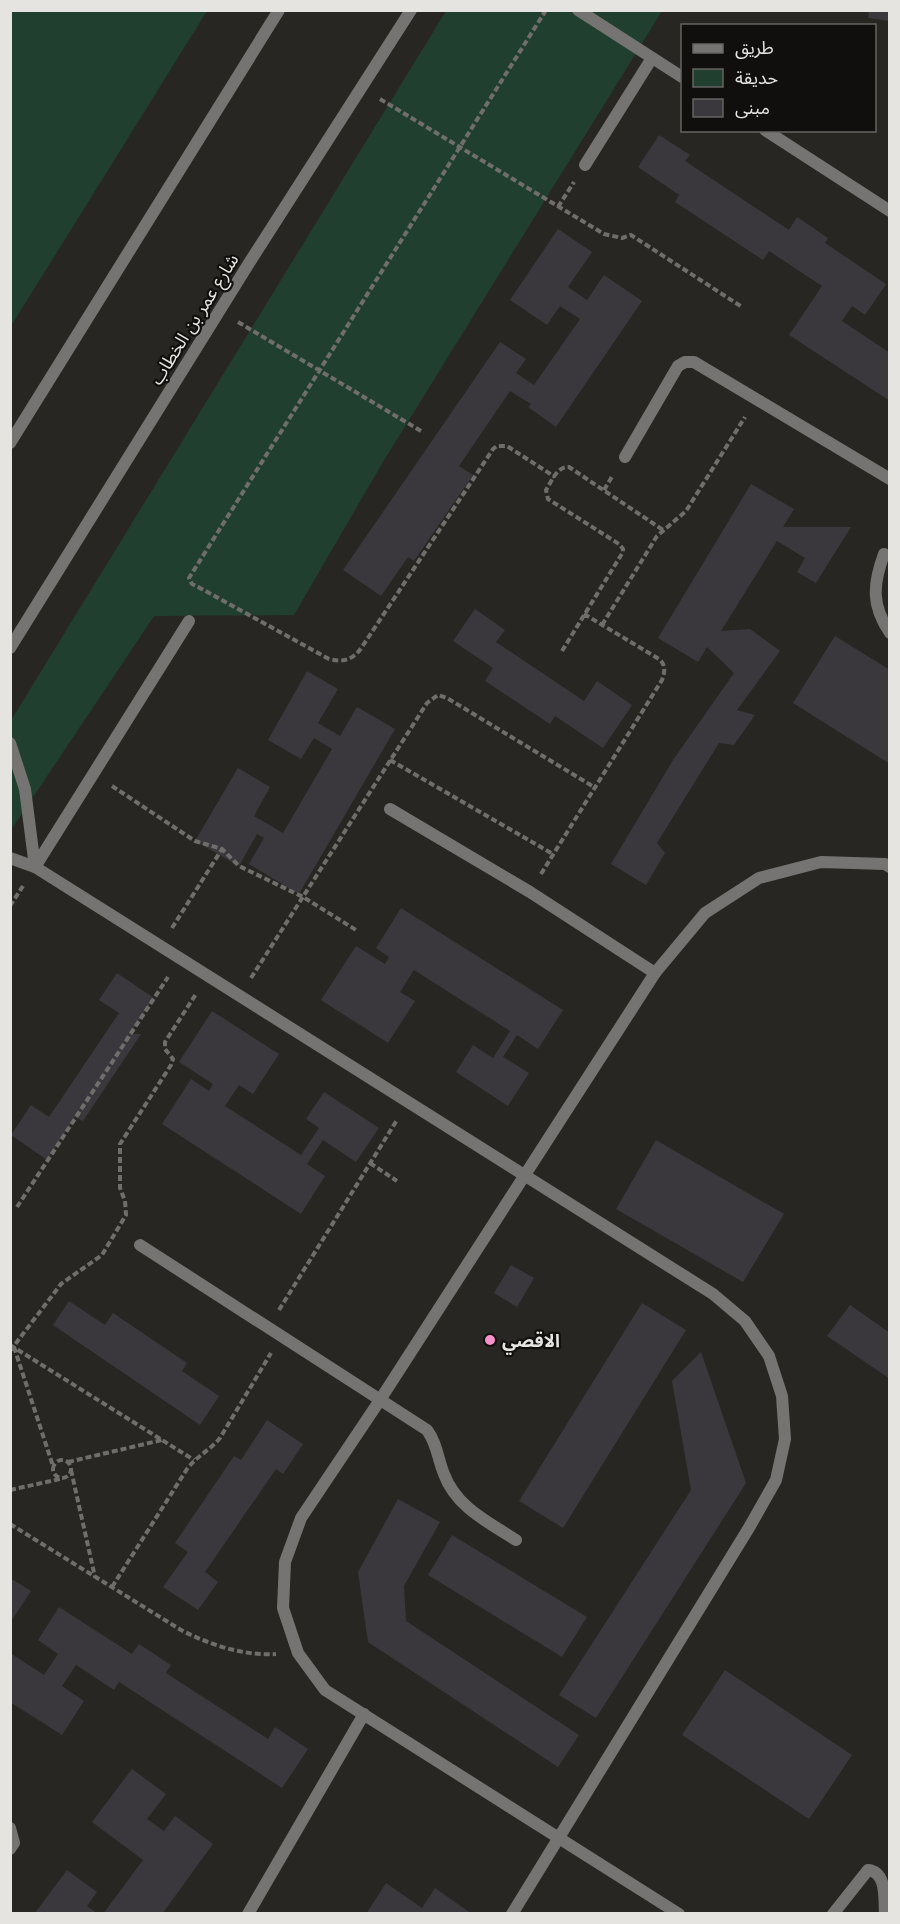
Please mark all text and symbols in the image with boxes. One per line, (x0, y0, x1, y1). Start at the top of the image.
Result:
legend (681, 24, 876, 132)
text: طريق (735, 36, 774, 59)
text: حديقة (735, 66, 778, 89)
text: مبنى (735, 96, 770, 119)
street label: شارع عمر بن الخطاب (144, 249, 246, 390)
place label: الاقصي (502, 1329, 560, 1355)
marker: الاقصي (483, 1333, 497, 1347)

